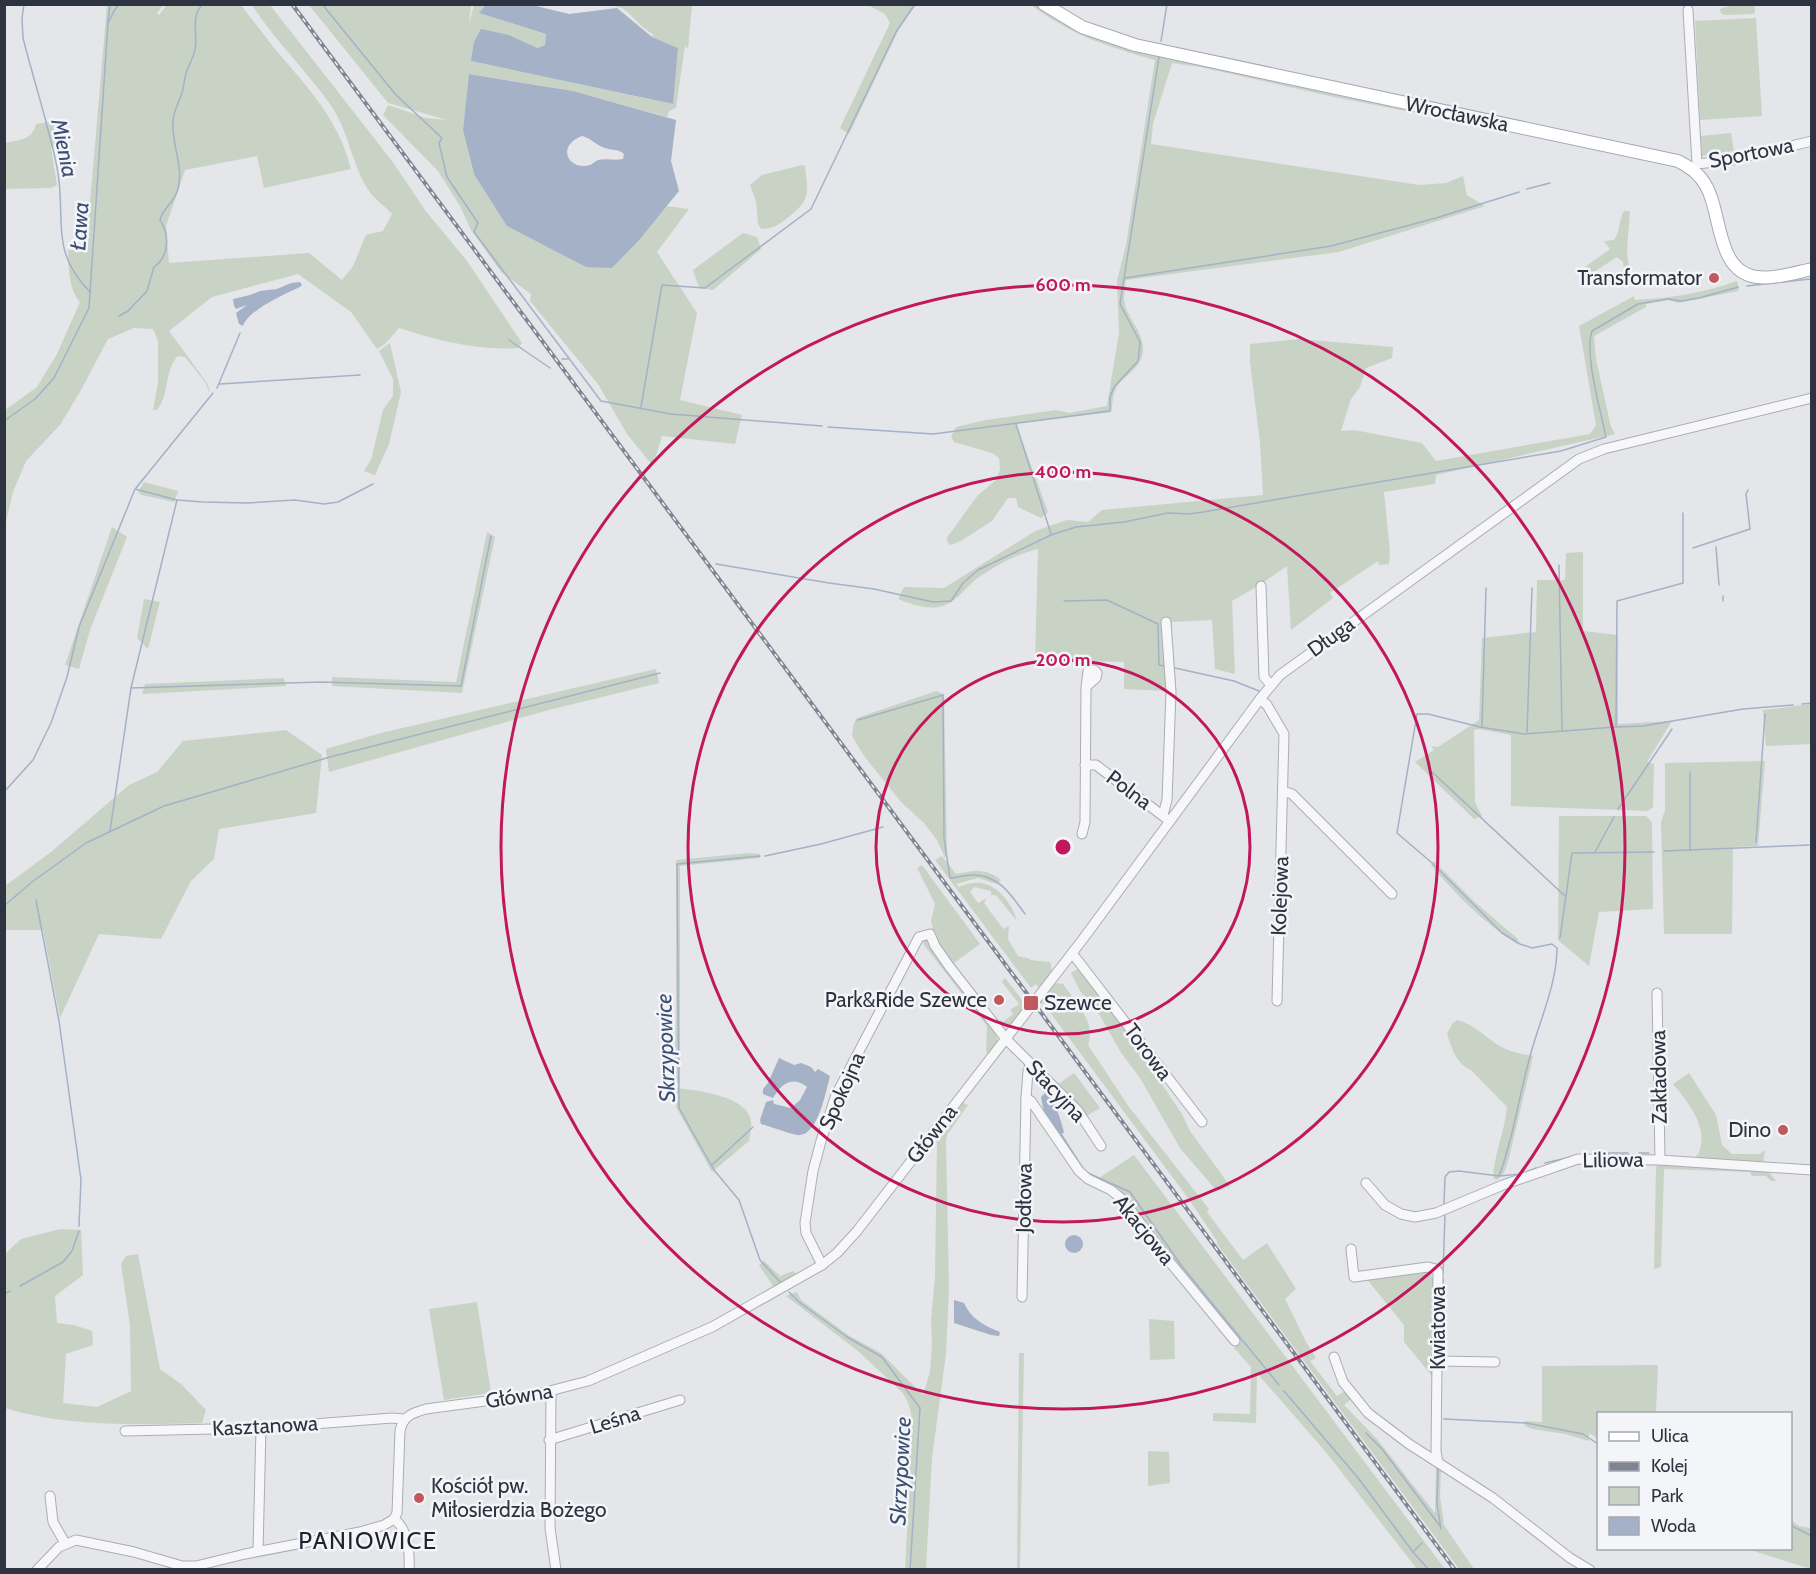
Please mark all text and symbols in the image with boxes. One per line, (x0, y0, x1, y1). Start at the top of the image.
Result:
street label: Wrocławska (1403, 90, 1511, 137)
water label: Mienia (45, 115, 84, 180)
street label: Sportowa (1706, 132, 1795, 173)
water label: Ława (64, 201, 95, 251)
place label: Transformator (1577, 265, 1702, 290)
marker: Transformator (1707, 271, 1721, 285)
text: 600 m (1035, 274, 1091, 296)
text: 400 m (1035, 461, 1091, 483)
street label: Długa (1302, 611, 1359, 662)
text: 200 m (1036, 649, 1090, 671)
street label: Polna (1102, 765, 1157, 815)
centre of rings (1053, 837, 1073, 857)
street label: Kolejowa (1266, 856, 1294, 936)
place label: Park&Ride Szewce (825, 987, 987, 1012)
place label: Szewce (1044, 990, 1112, 1015)
water label: Skrzypowice (650, 993, 681, 1103)
marker: Park&Ride Szewce (992, 993, 1006, 1007)
marker: Szewce (1022, 994, 1040, 1012)
street label: Torowa (1119, 1019, 1178, 1085)
street label: Zakładowa (1645, 1030, 1672, 1124)
street label: Spokojna (813, 1048, 871, 1134)
street label: Stacyjna (1021, 1055, 1091, 1127)
street label: Główna (901, 1099, 962, 1168)
place label: Dino (1728, 1117, 1771, 1142)
marker: Dino (1776, 1123, 1790, 1137)
street label: Liliowa (1582, 1146, 1644, 1173)
street label: Jodłowa (1010, 1163, 1037, 1234)
street label: Akacjowa (1108, 1190, 1180, 1270)
street label: Kwiatowa (1425, 1286, 1450, 1370)
street label: Główna (484, 1378, 554, 1413)
street label: Leśna (587, 1400, 643, 1439)
street label: Kasztanowa (211, 1410, 319, 1441)
legend (1597, 1412, 1792, 1550)
water label: Skrzypowice (884, 1416, 917, 1526)
text: Ulica (1651, 1425, 1689, 1447)
text: Kolej (1651, 1455, 1688, 1477)
place label: Kościół pw. Miłosierdzia Bożego (431, 1473, 607, 1522)
text: Park (1651, 1485, 1684, 1507)
marker: Kościół pw. Miłosierdzia Bożego (412, 1491, 426, 1505)
text: Woda (1651, 1515, 1696, 1537)
district label: PANIOWICE (298, 1526, 438, 1555)

